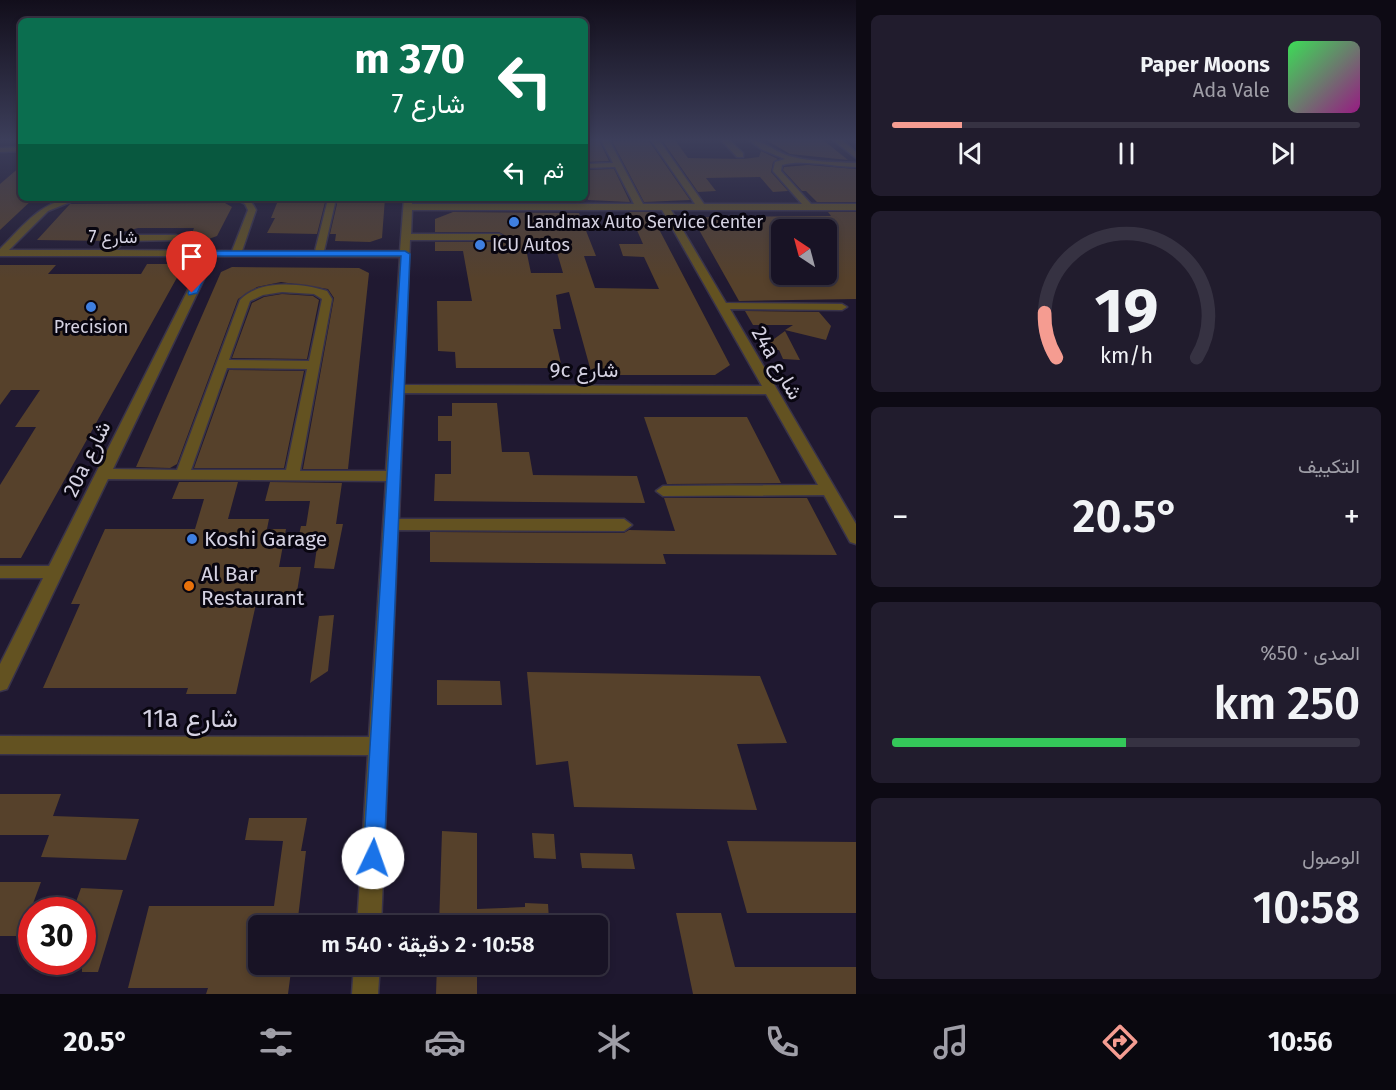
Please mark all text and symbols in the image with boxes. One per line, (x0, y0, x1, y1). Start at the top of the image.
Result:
text: 370 m (354, 34, 465, 84)
icon: left (486, 42, 564, 120)
text: Paper Moons (1140, 51, 1270, 78)
text: Ada Vale (1193, 78, 1270, 102)
text: شارع 7 (392, 88, 465, 120)
icon: previous (954, 137, 987, 170)
icon: pause (1110, 137, 1143, 170)
icon: next (1266, 137, 1299, 170)
icon: left (498, 156, 531, 189)
text: ثم (543, 157, 564, 184)
place label: Landmax Auto Service Center (526, 211, 763, 233)
marker: Landmax Auto Service Center (507, 215, 521, 229)
north arrow (771, 219, 837, 285)
map controls (771, 219, 837, 285)
street label: شارع 7 (89, 226, 137, 249)
pin (166, 231, 217, 293)
place label: ICU Autos (492, 234, 570, 256)
marker: ICU Autos (473, 238, 487, 252)
icon: arrive (175, 240, 208, 273)
text: 19 (1094, 274, 1158, 349)
marker: Precision (84, 300, 98, 314)
place label: Precision (54, 316, 128, 338)
street label: 24a شارع (745, 322, 808, 405)
text: km/h (1099, 344, 1153, 370)
street label: 9c شارع (550, 357, 618, 384)
street label: 20a شارع (57, 417, 117, 502)
text: التكييف (1298, 454, 1360, 478)
text: 20.5° (1072, 490, 1180, 544)
text: − (892, 497, 909, 537)
text: + (1344, 497, 1360, 537)
place label: Koshi Garage (204, 526, 327, 552)
marker: Koshi Garage (185, 532, 199, 546)
place label: Al Bar Restaurant (201, 561, 305, 611)
marker: Al Bar Restaurant (182, 579, 196, 593)
text: المدى · 50% (1260, 641, 1360, 665)
text: 250 km (1214, 677, 1360, 731)
street label: 11a شارع (142, 703, 238, 736)
position arrow (341, 826, 405, 890)
text: الوصول (1302, 845, 1360, 869)
text: 10:58 (1253, 881, 1360, 935)
speed limit sign: 30 (18, 897, 96, 975)
text: 10:58 · 2 دقيقة · 540 m (321, 931, 535, 958)
icon: filters (255, 1021, 297, 1063)
icon: car (424, 1021, 466, 1063)
icon: climate (593, 1021, 635, 1063)
icon: phone (761, 1021, 803, 1063)
icon: music (930, 1021, 972, 1063)
icon: directions (1099, 1021, 1141, 1063)
text: 20.5° (64, 1026, 128, 1058)
text: 10:56 (1268, 1026, 1333, 1058)

